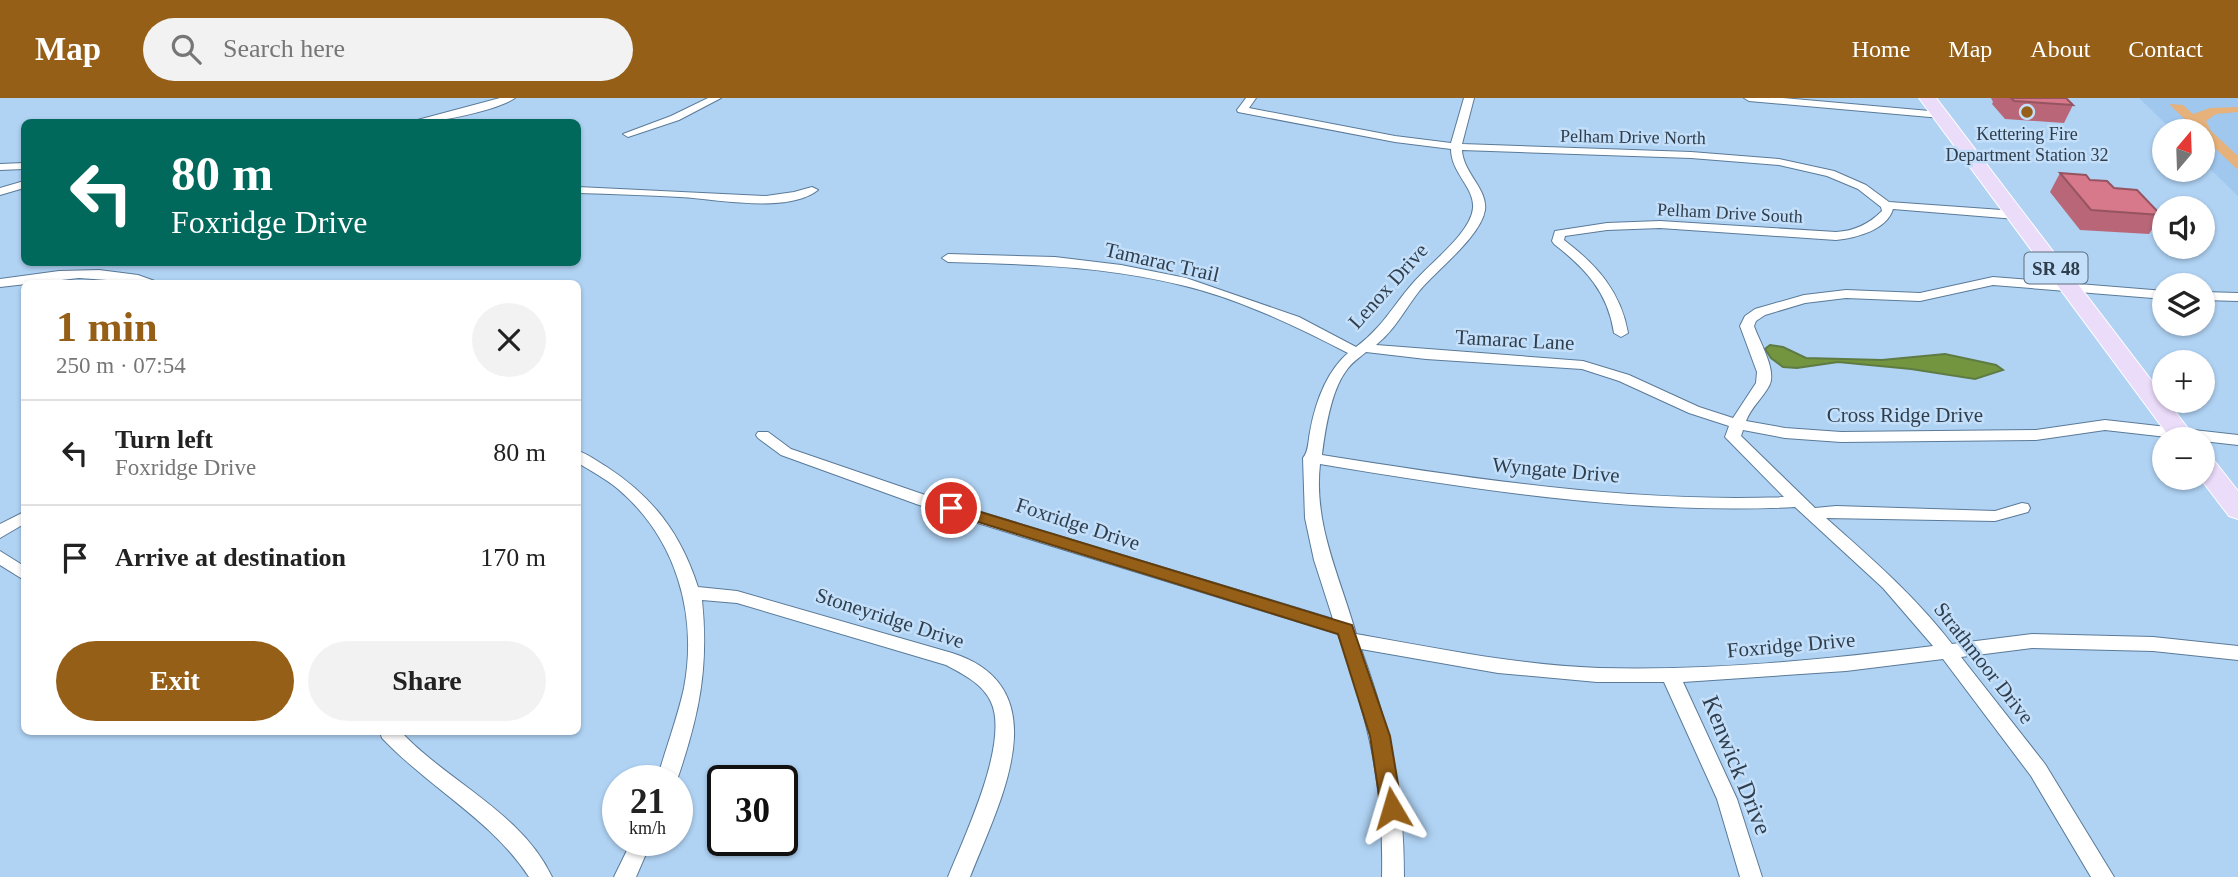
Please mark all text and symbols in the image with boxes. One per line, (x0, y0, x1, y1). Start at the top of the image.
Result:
search box (143, 18, 633, 81)
icon: search (167, 30, 205, 68)
text: Map (35, 31, 101, 67)
text: Search here (223, 34, 345, 63)
text: Home (1852, 36, 1910, 62)
text: Map (1948, 36, 1992, 62)
text: About (2030, 36, 2090, 62)
text: Contact (2128, 36, 2203, 62)
marker: Kettering Fire Department Station 32 (2019, 104, 2035, 120)
north arrow (2152, 119, 2216, 182)
map controls (2152, 119, 2215, 490)
place label: Kettering Fire Department Station 32 (1946, 124, 2108, 165)
street label: Pelham Drive North (1560, 126, 1706, 148)
text: 80 m (171, 146, 273, 201)
icon: left (56, 147, 147, 238)
button: sound (2152, 196, 2215, 259)
street label: Pelham Drive South (1657, 199, 1803, 227)
text: Foxridge Drive (171, 204, 367, 240)
street label: Tamarac Trail (1102, 237, 1222, 287)
street label: Lenox Drive (1343, 238, 1433, 334)
road number: SR 48 (2024, 252, 2088, 284)
button: layers (2152, 273, 2215, 336)
button: close (472, 303, 546, 377)
text: 1 min (56, 304, 158, 350)
street label: Tamarac Lane (1455, 325, 1575, 355)
button: + (2152, 350, 2215, 413)
text: 250 m · 07:54 (56, 353, 186, 378)
street label: Cross Ridge Drive (1827, 403, 1983, 427)
text: Turn left (115, 425, 213, 454)
button: − (2152, 427, 2215, 490)
icon: left (56, 434, 94, 472)
text: 80 m (493, 438, 546, 467)
street label: Wyngate Drive (1491, 452, 1621, 488)
text: Foxridge Drive (115, 455, 256, 480)
pin (921, 478, 981, 538)
icon: arrive (932, 489, 970, 527)
street label: Foxridge Drive (1013, 493, 1143, 555)
icon: arrive (56, 539, 94, 577)
text: Arrive at destination (115, 543, 346, 572)
text: 170 m (480, 543, 546, 572)
street label: Stoneyridge Drive (813, 583, 967, 653)
street label: Strathmoor Drive (1929, 597, 2039, 729)
street label: Foxridge Drive (1726, 627, 1856, 663)
button: Exit (56, 641, 294, 721)
button: Share (308, 641, 546, 721)
street label: Kenwick Drive (1697, 692, 1777, 838)
speed limit sign: 30 (707, 765, 798, 856)
position arrow (1355, 771, 1429, 845)
text: 21 (630, 782, 665, 821)
text: km/h (629, 818, 666, 838)

